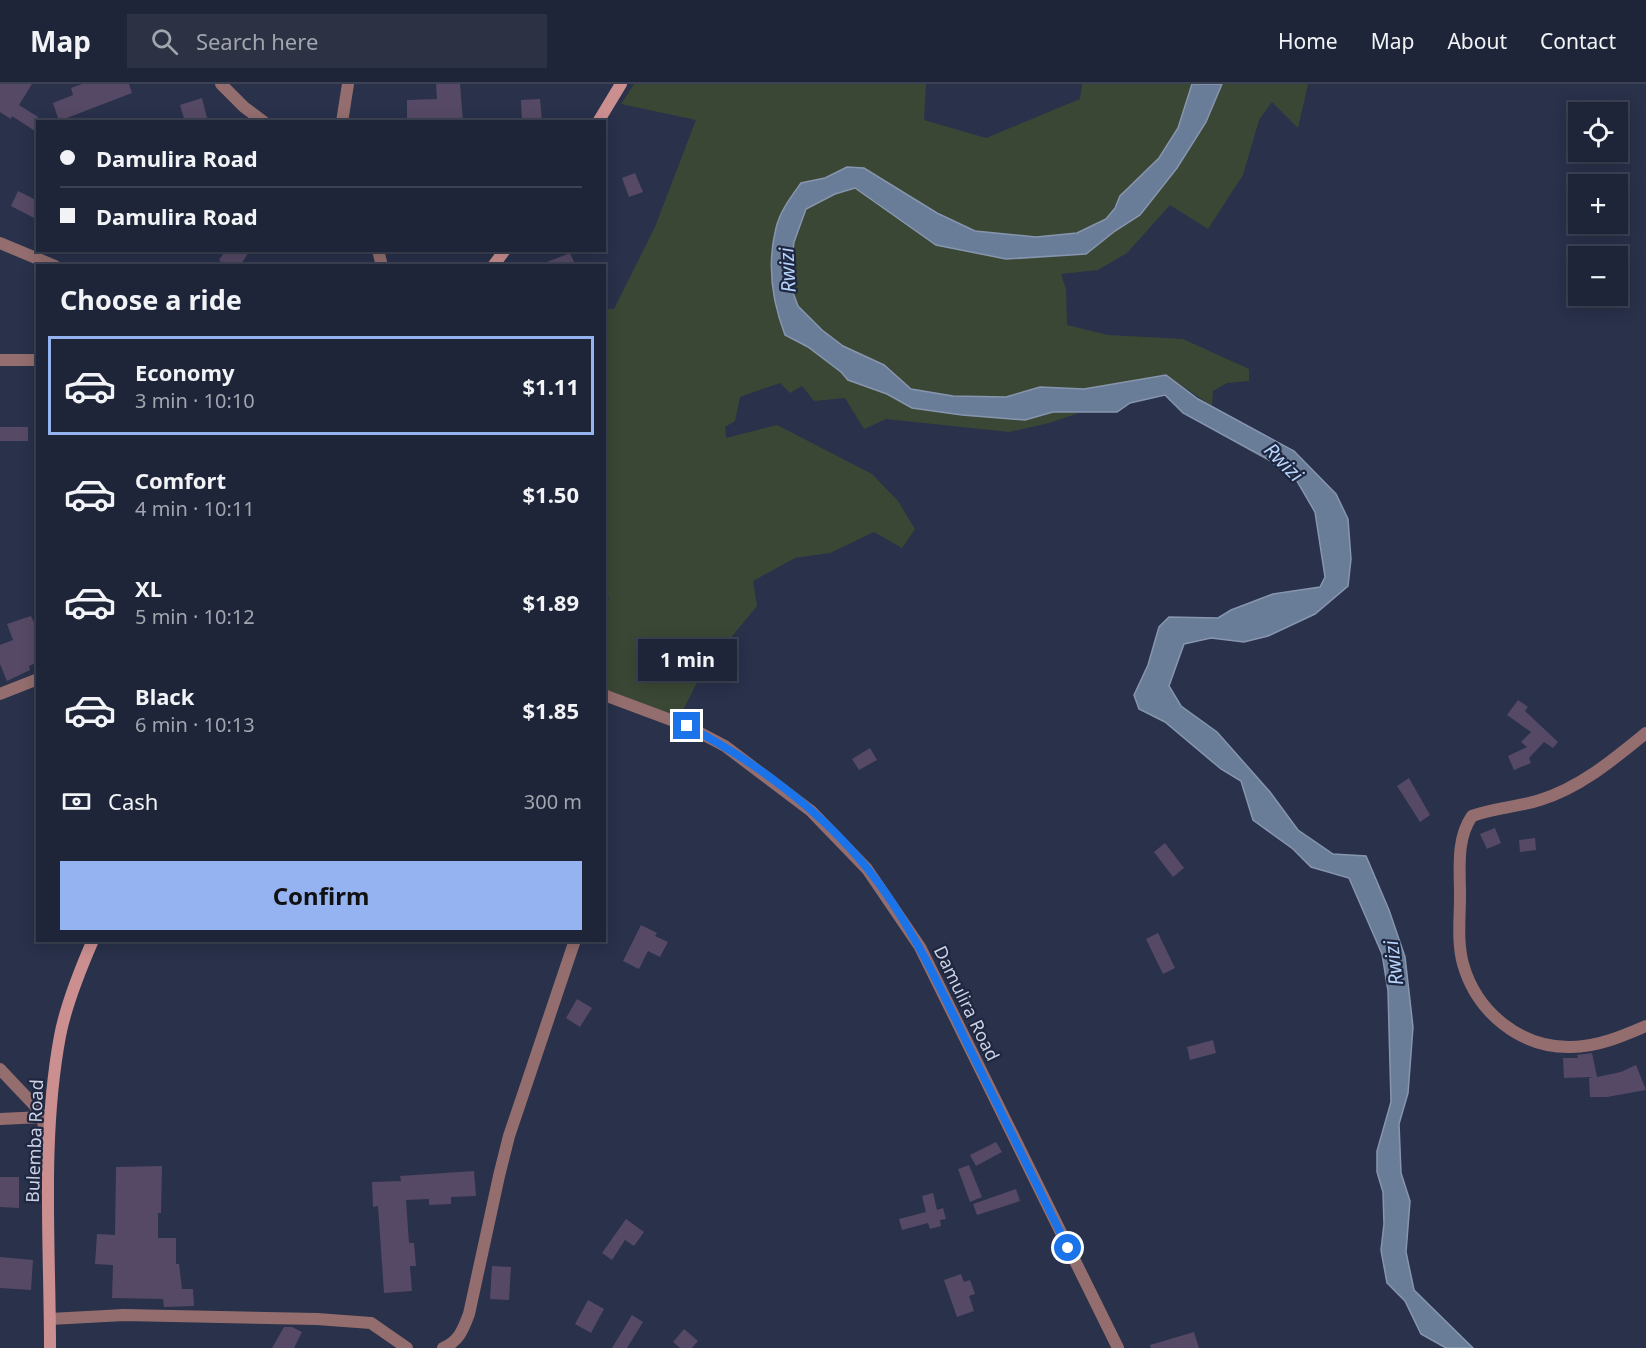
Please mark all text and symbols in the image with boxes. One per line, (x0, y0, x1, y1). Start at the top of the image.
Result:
search box (127, 14, 547, 68)
text: Map (30, 22, 91, 60)
icon: search (148, 25, 181, 58)
text: Search here (196, 26, 318, 56)
text: Home (1278, 27, 1338, 55)
text: Map (1371, 27, 1414, 55)
text: About (1447, 27, 1507, 55)
text: Contact (1540, 27, 1616, 55)
map controls (1568, 102, 1628, 306)
button: locate (1568, 102, 1628, 162)
text: Damulira Road (96, 143, 258, 173)
button: + (1568, 174, 1628, 234)
text: Damulira Road (96, 201, 258, 231)
water label: Rwizi (772, 246, 802, 293)
button: − (1568, 246, 1628, 306)
text: Choose a ride (60, 281, 242, 318)
text: Economy (135, 357, 234, 387)
icon: car (63, 359, 117, 413)
text: $1.11 (522, 371, 579, 401)
text: 3 min · 10:10 (135, 387, 255, 414)
water label: Rwizi (1258, 436, 1310, 488)
text: Comfort (135, 465, 226, 495)
icon: car (63, 467, 117, 521)
text: $1.50 (522, 479, 579, 509)
text: 4 min · 10:11 (135, 495, 255, 522)
text: XL (135, 573, 162, 603)
icon: car (63, 575, 117, 629)
text: $1.89 (522, 587, 579, 617)
text: 5 min · 10:12 (135, 603, 255, 630)
callout: 1 min (638, 639, 736, 681)
text: 1 min (660, 646, 715, 673)
text: Black (135, 681, 194, 711)
icon: car (63, 683, 117, 737)
text: $1.85 (522, 695, 579, 725)
text: 6 min · 10:13 (135, 711, 255, 738)
route end (673, 712, 700, 739)
icon: cash (60, 785, 93, 818)
text: Cash (108, 786, 158, 816)
text: 300 m (524, 788, 582, 815)
button: Confirm (60, 861, 582, 930)
water label: Rwizi (1377, 938, 1409, 987)
street label: Damulira Road (929, 941, 1005, 1065)
street label: Bulemba Road (20, 1079, 48, 1203)
route start (1054, 1234, 1081, 1261)

